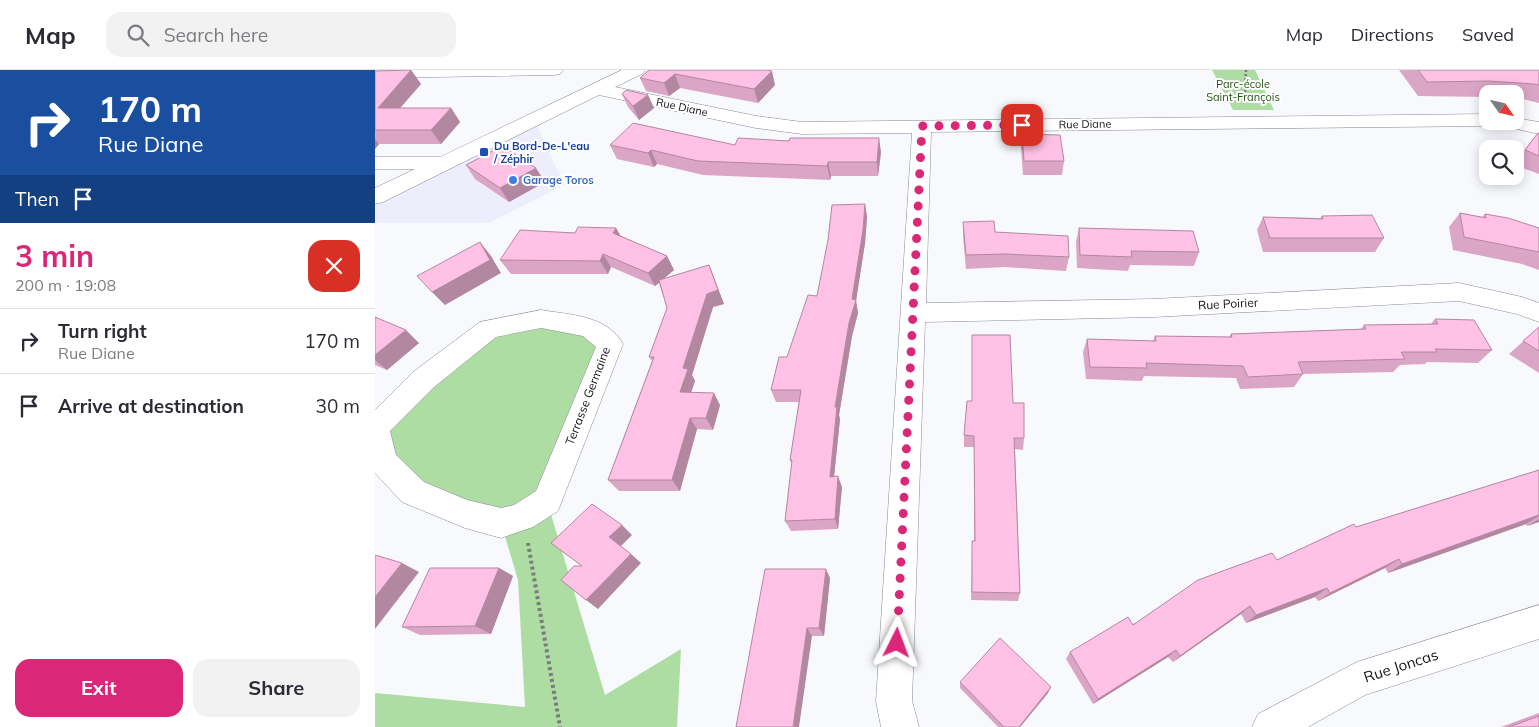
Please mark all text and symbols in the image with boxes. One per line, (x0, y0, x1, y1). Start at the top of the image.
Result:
search box (106, 12, 456, 57)
text: Map (25, 20, 76, 50)
icon: search (124, 21, 152, 49)
text: Search here (164, 23, 268, 47)
text: Map (1286, 23, 1323, 46)
text: Directions (1351, 23, 1434, 46)
text: Saved (1462, 23, 1514, 46)
park label: Parc-école Saint-François (1206, 77, 1280, 104)
north arrow (1479, 85, 1524, 130)
map controls (1479, 85, 1524, 185)
text: 170 m (98, 87, 202, 131)
icon: right (15, 90, 80, 155)
street label: Rue Diane (655, 95, 709, 119)
pin (1001, 104, 1043, 146)
icon: arrive (1008, 111, 1036, 139)
street label: Rue Diane (1059, 117, 1111, 131)
text: Rue Diane (98, 130, 203, 158)
place label: Du Bord-De-L'eau / Zéphir (493, 139, 590, 166)
button: search (1479, 140, 1524, 185)
marker: Du Bord-De-L'eau / Zéphir (478, 146, 490, 158)
place label: Garage Toros (523, 173, 594, 187)
marker: Garage Toros (507, 174, 519, 186)
icon: arrive (69, 185, 97, 213)
text: Then (15, 187, 59, 211)
text: 3 min (15, 237, 94, 275)
button: close (308, 240, 360, 292)
text: 200 m · 19:08 (15, 275, 116, 295)
street label: Rue Poirier (1197, 294, 1259, 313)
text: Turn right (58, 319, 147, 343)
icon: right (15, 327, 43, 355)
text: 170 m (304, 329, 360, 353)
text: Rue Diane (58, 343, 135, 363)
street label: Terrasse Germaine (562, 345, 613, 447)
icon: arrive (15, 392, 43, 420)
text: Arrive at destination (58, 394, 244, 418)
text: 30 m (316, 394, 360, 418)
position arrow (870, 616, 922, 668)
street label: Rue Joncas (1361, 645, 1441, 686)
button: Exit (15, 659, 183, 717)
button: Share (193, 659, 360, 717)

